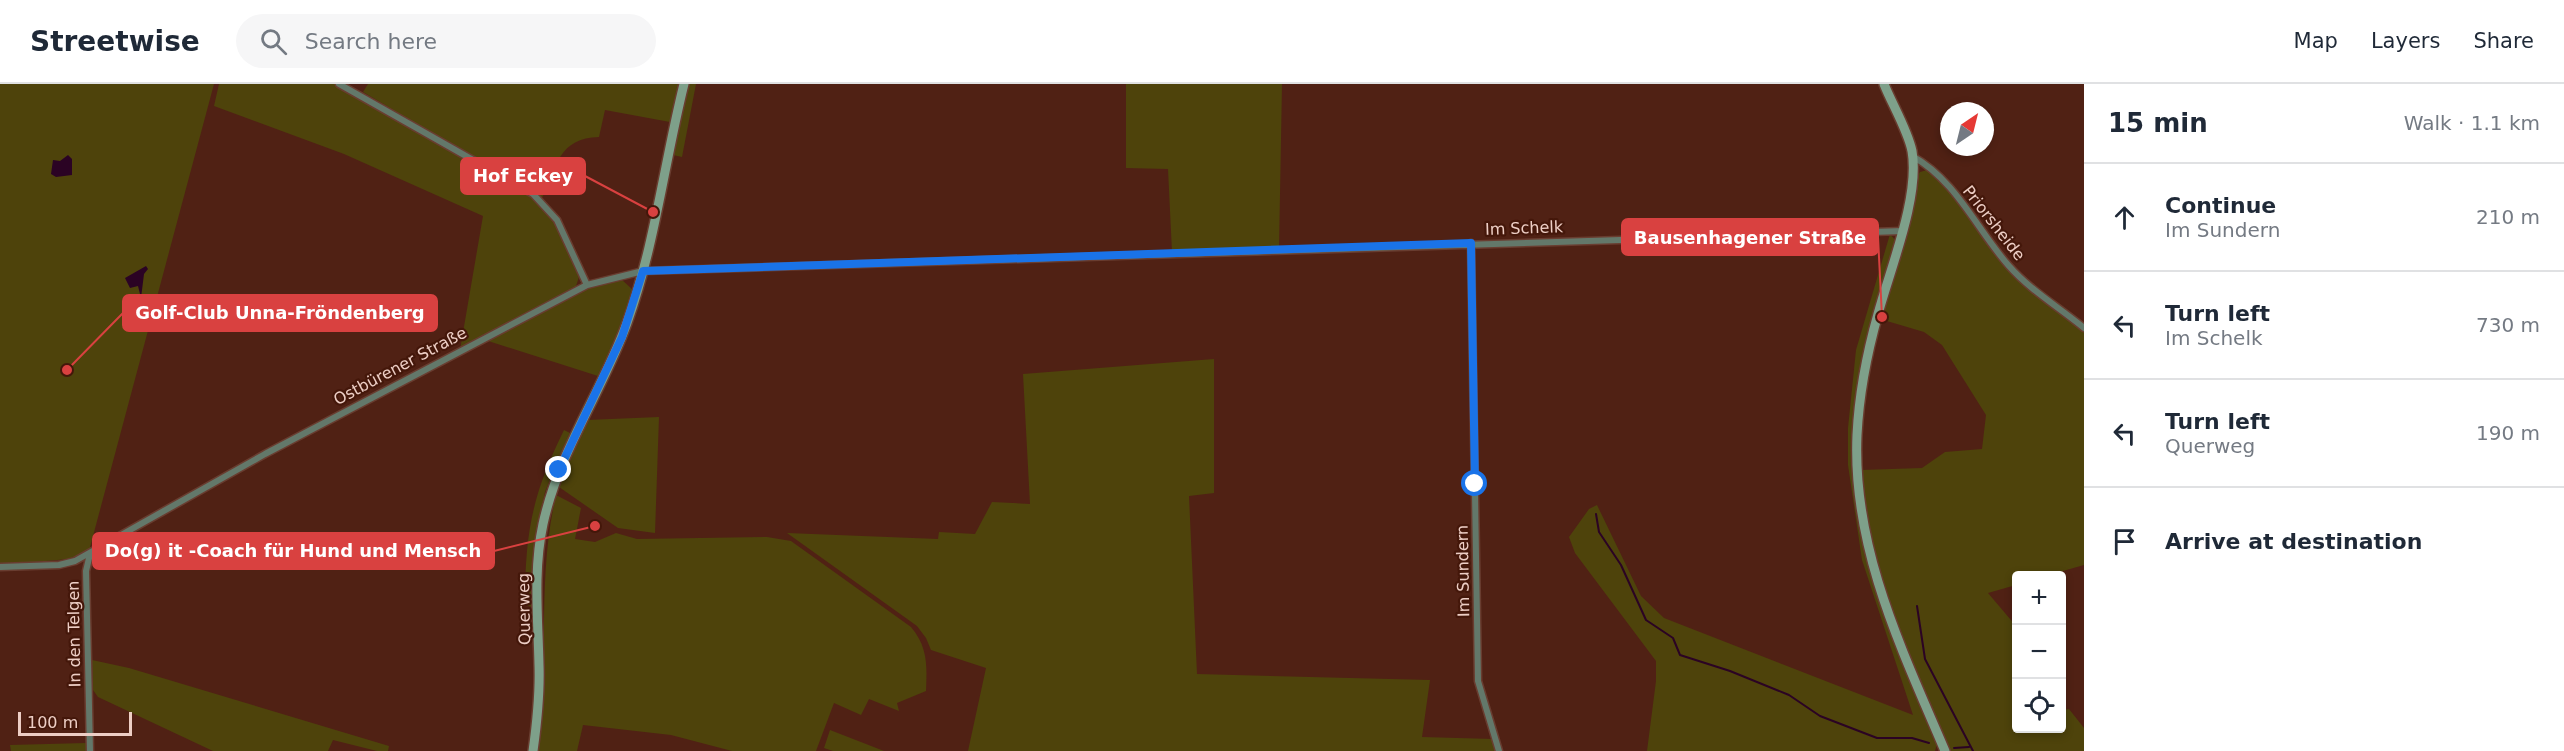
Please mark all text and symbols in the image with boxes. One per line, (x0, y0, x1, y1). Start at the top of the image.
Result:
search box (236, 14, 656, 68)
text: Streetwise (30, 25, 200, 58)
icon: search (257, 25, 290, 58)
text: Search here (305, 29, 437, 54)
text: Map (2294, 29, 2338, 53)
text: Layers (2371, 29, 2440, 53)
text: Share (2473, 29, 2534, 53)
north arrow (1940, 102, 1994, 156)
text: 15 min (2108, 108, 2208, 138)
text: Walk · 1.1 km (2404, 111, 2540, 135)
callout: Hof Eckey (461, 158, 585, 194)
text: Hof Eckey (473, 165, 573, 186)
street label: Priorsheide (1959, 182, 2029, 264)
text: Continue (2165, 193, 2276, 218)
icon: ahead (2108, 201, 2141, 234)
text: 210 m (2476, 205, 2540, 229)
street label: Im Schelk (1485, 217, 1564, 239)
text: Im Sundern (2165, 218, 2280, 242)
callout: Bausenhagener Straße (1622, 219, 1878, 255)
text: Bausenhagener Straße (1634, 227, 1866, 248)
callout: Golf-Club Unna-Fröndenberg (123, 295, 437, 331)
text: Turn left (2165, 301, 2270, 326)
text: Golf-Club Unna-Fröndenberg (135, 302, 425, 323)
icon: left (2108, 309, 2141, 342)
text: 730 m (2476, 313, 2540, 337)
street label: Ostbürener Straße (330, 323, 470, 409)
text: Im Schelk (2165, 326, 2263, 350)
text: Turn left (2165, 409, 2270, 434)
icon: left (2108, 417, 2141, 450)
text: 190 m (2476, 421, 2540, 445)
text: Querweg (2165, 434, 2255, 458)
route end (545, 456, 571, 482)
route start (1461, 470, 1487, 496)
street label: Im Sundern (1453, 525, 1473, 617)
icon: arrive (2108, 525, 2141, 558)
text: Arrive at destination (2165, 529, 2422, 554)
callout: Do(g) it -Coach für Hund und Mensch (93, 533, 494, 569)
text: Do(g) it -Coach für Hund und Mensch (105, 540, 481, 561)
map controls (2012, 571, 2066, 733)
button: + (2012, 571, 2066, 625)
street label: Querweg (514, 573, 534, 645)
street label: In den Telgen (64, 581, 84, 687)
button: − (2012, 625, 2066, 679)
button: locate (2012, 679, 2066, 733)
scale bar (18, 709, 132, 736)
text: 100 m (27, 713, 78, 732)

